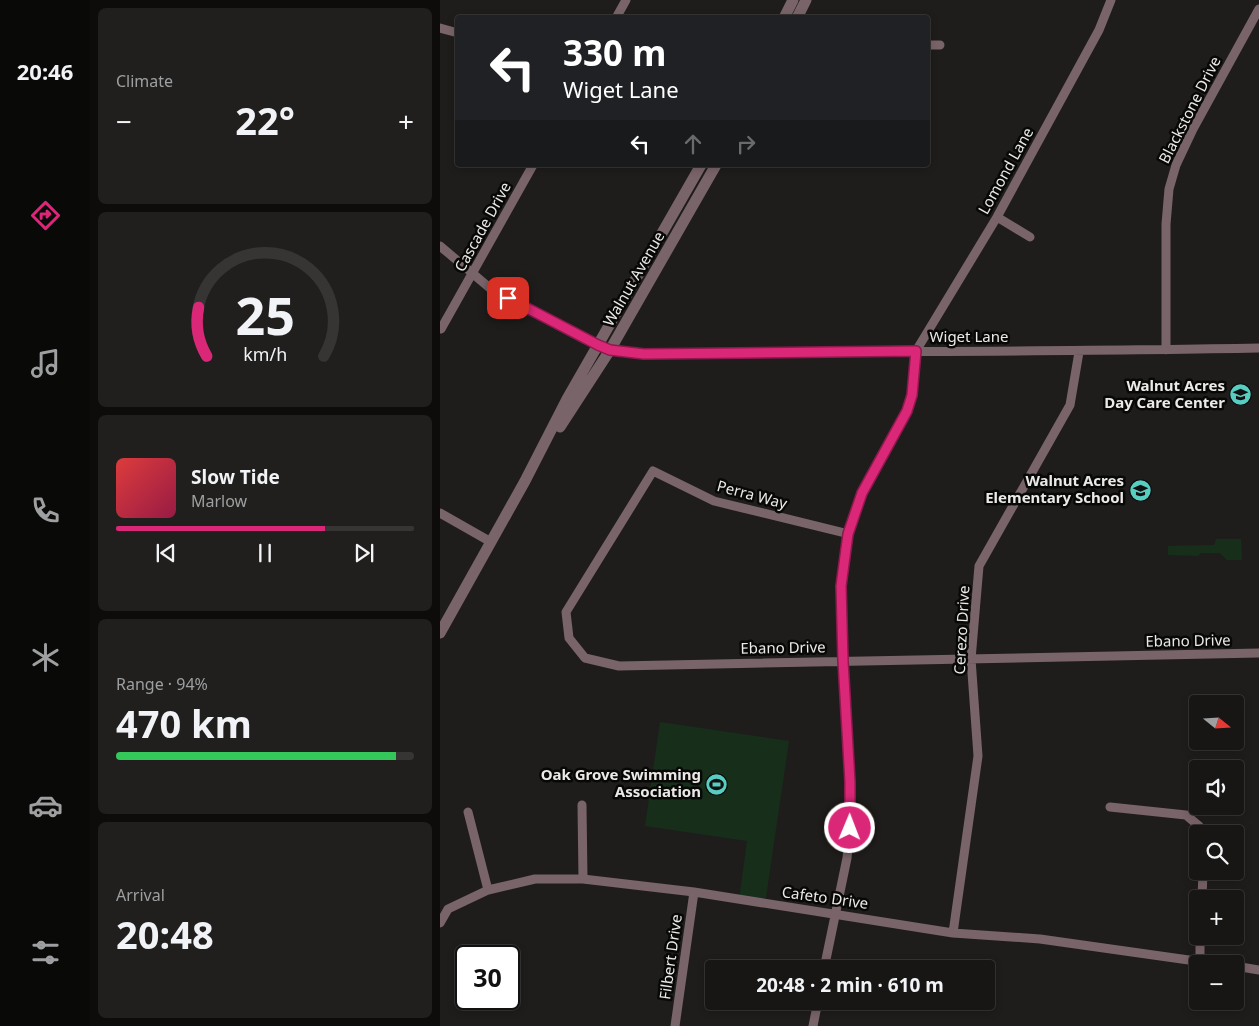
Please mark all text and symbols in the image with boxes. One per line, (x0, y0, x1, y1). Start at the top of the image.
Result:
text: 330 m (563, 29, 666, 76)
icon: left (480, 35, 545, 100)
street label: Blackstone Drive (1153, 53, 1225, 167)
text: 20:46 (17, 56, 73, 86)
text: Climate (116, 70, 173, 92)
text: Wiget Lane (563, 74, 679, 104)
text: 22° (235, 94, 295, 146)
text: − (116, 102, 132, 140)
text: + (398, 102, 414, 140)
street label: Lomond Lane (973, 123, 1037, 218)
icon: left (626, 130, 654, 158)
icon: ahead (679, 130, 707, 158)
icon: right (732, 130, 760, 158)
street label: Cascade Drive (449, 178, 515, 275)
icon: directions (28, 198, 63, 233)
street label: Walnut Avenue (598, 227, 668, 330)
pin (487, 277, 529, 319)
text: 25 (235, 279, 295, 350)
icon: arrive (494, 284, 522, 312)
street label: Wiget Lane (930, 326, 1008, 346)
text: km/h (243, 342, 287, 366)
icon: music (28, 346, 63, 381)
place label: Walnut Acres Day Care Center (1104, 375, 1225, 412)
school or university icon: Walnut Acres Day Care Center (1229, 383, 1253, 407)
text: Slow Tide (191, 464, 280, 490)
place label: Walnut Acres Elementary School (985, 470, 1124, 507)
street label: Perra Way (715, 475, 790, 513)
school or university icon: Walnut Acres Elementary School (1128, 478, 1152, 502)
text: Marlow (191, 490, 247, 512)
icon: phone (28, 493, 63, 528)
icon: previous (152, 539, 180, 567)
icon: pause (251, 539, 279, 567)
icon: next (350, 539, 378, 567)
street label: Cerezo Drive (949, 585, 973, 675)
street label: Ebano Drive (1145, 629, 1231, 651)
street label: Ebano Drive (740, 636, 826, 658)
icon: climate (28, 640, 63, 675)
text: Range · 94% (116, 673, 208, 695)
north arrow (1189, 695, 1244, 750)
map controls (1189, 695, 1244, 1010)
text: 470 km (116, 697, 252, 749)
button: sound (1189, 760, 1244, 815)
place label: Oak Grove Swimming Association (541, 764, 701, 801)
sports icon: Oak Grove Swimming Association (705, 772, 729, 796)
icon: car (28, 788, 63, 823)
position arrow (823, 801, 875, 853)
button: search (1189, 825, 1244, 880)
street label: Cafeto Drive (781, 881, 870, 913)
text: Arrival (116, 884, 165, 906)
button: + (1189, 890, 1244, 945)
text: 20:48 (116, 908, 214, 960)
street label: Filbert Drive (654, 913, 686, 1001)
icon: filters (28, 935, 63, 970)
speed limit sign: 30 (455, 945, 520, 1010)
button: − (1189, 955, 1244, 1010)
text: 20:48 · 2 min · 610 m (756, 972, 944, 998)

